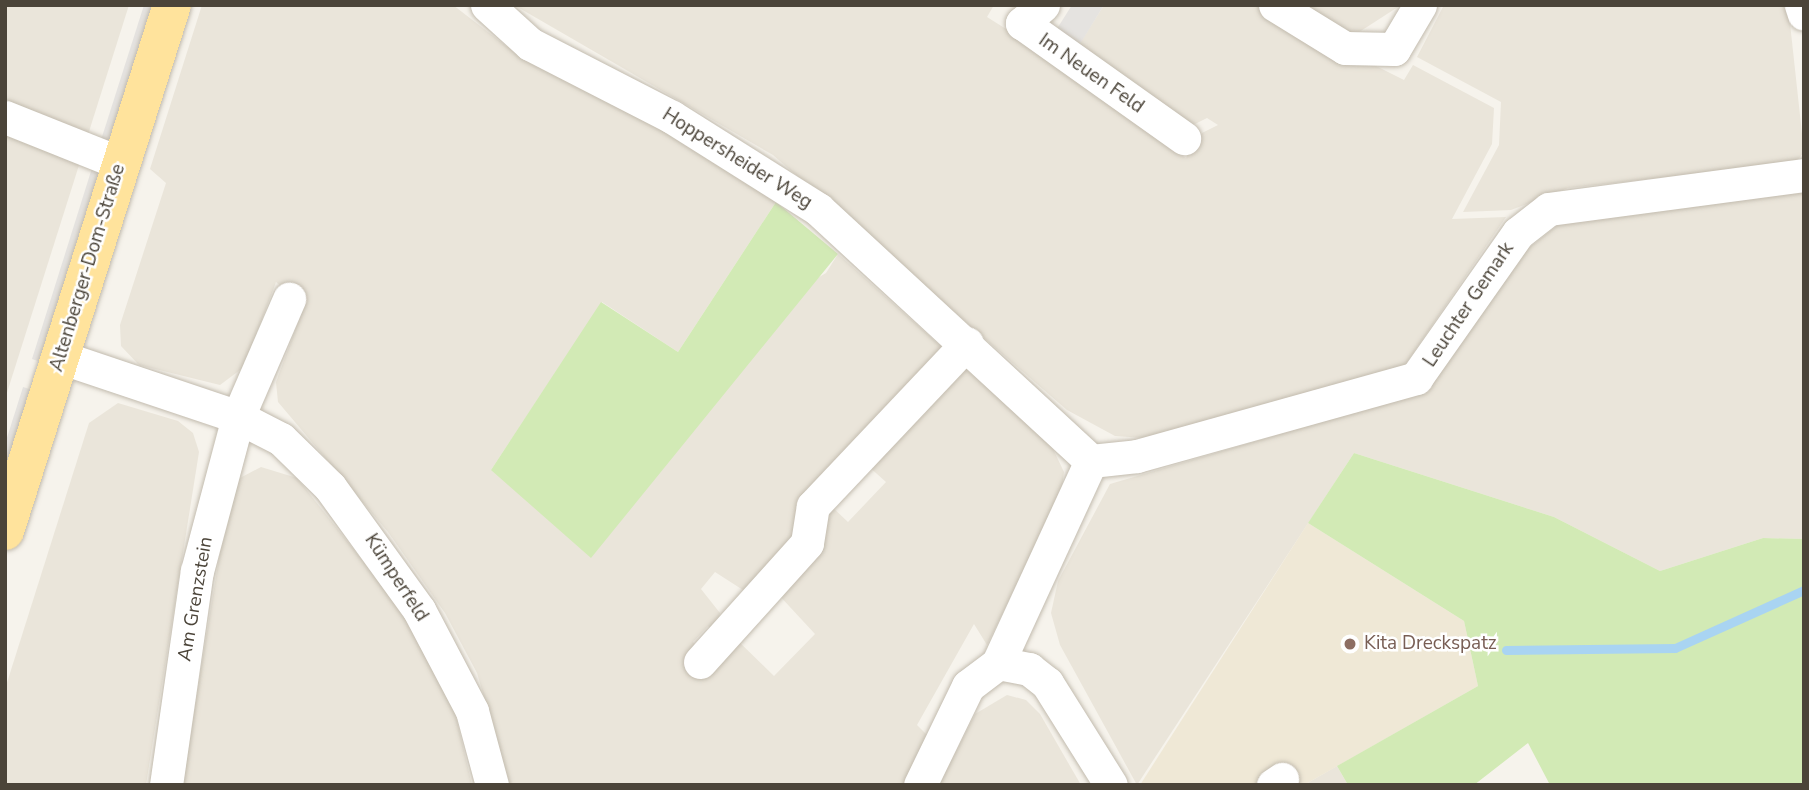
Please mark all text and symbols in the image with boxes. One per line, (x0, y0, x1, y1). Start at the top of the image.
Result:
street label: Im Neuen Feld (1034, 29, 1148, 119)
street label: Hoppersheider Weg (658, 104, 816, 214)
street label: Altenberger-Dom-Straße (46, 161, 130, 375)
street label: Leuchter Gemark (1419, 238, 1519, 372)
street label: Kümperfeld (359, 530, 433, 626)
street label: Am Grenzstein (174, 535, 218, 663)
place label: Kita Dreckspatz (1364, 633, 1497, 655)
marker: Kita Dreckspatz (1342, 636, 1358, 652)

